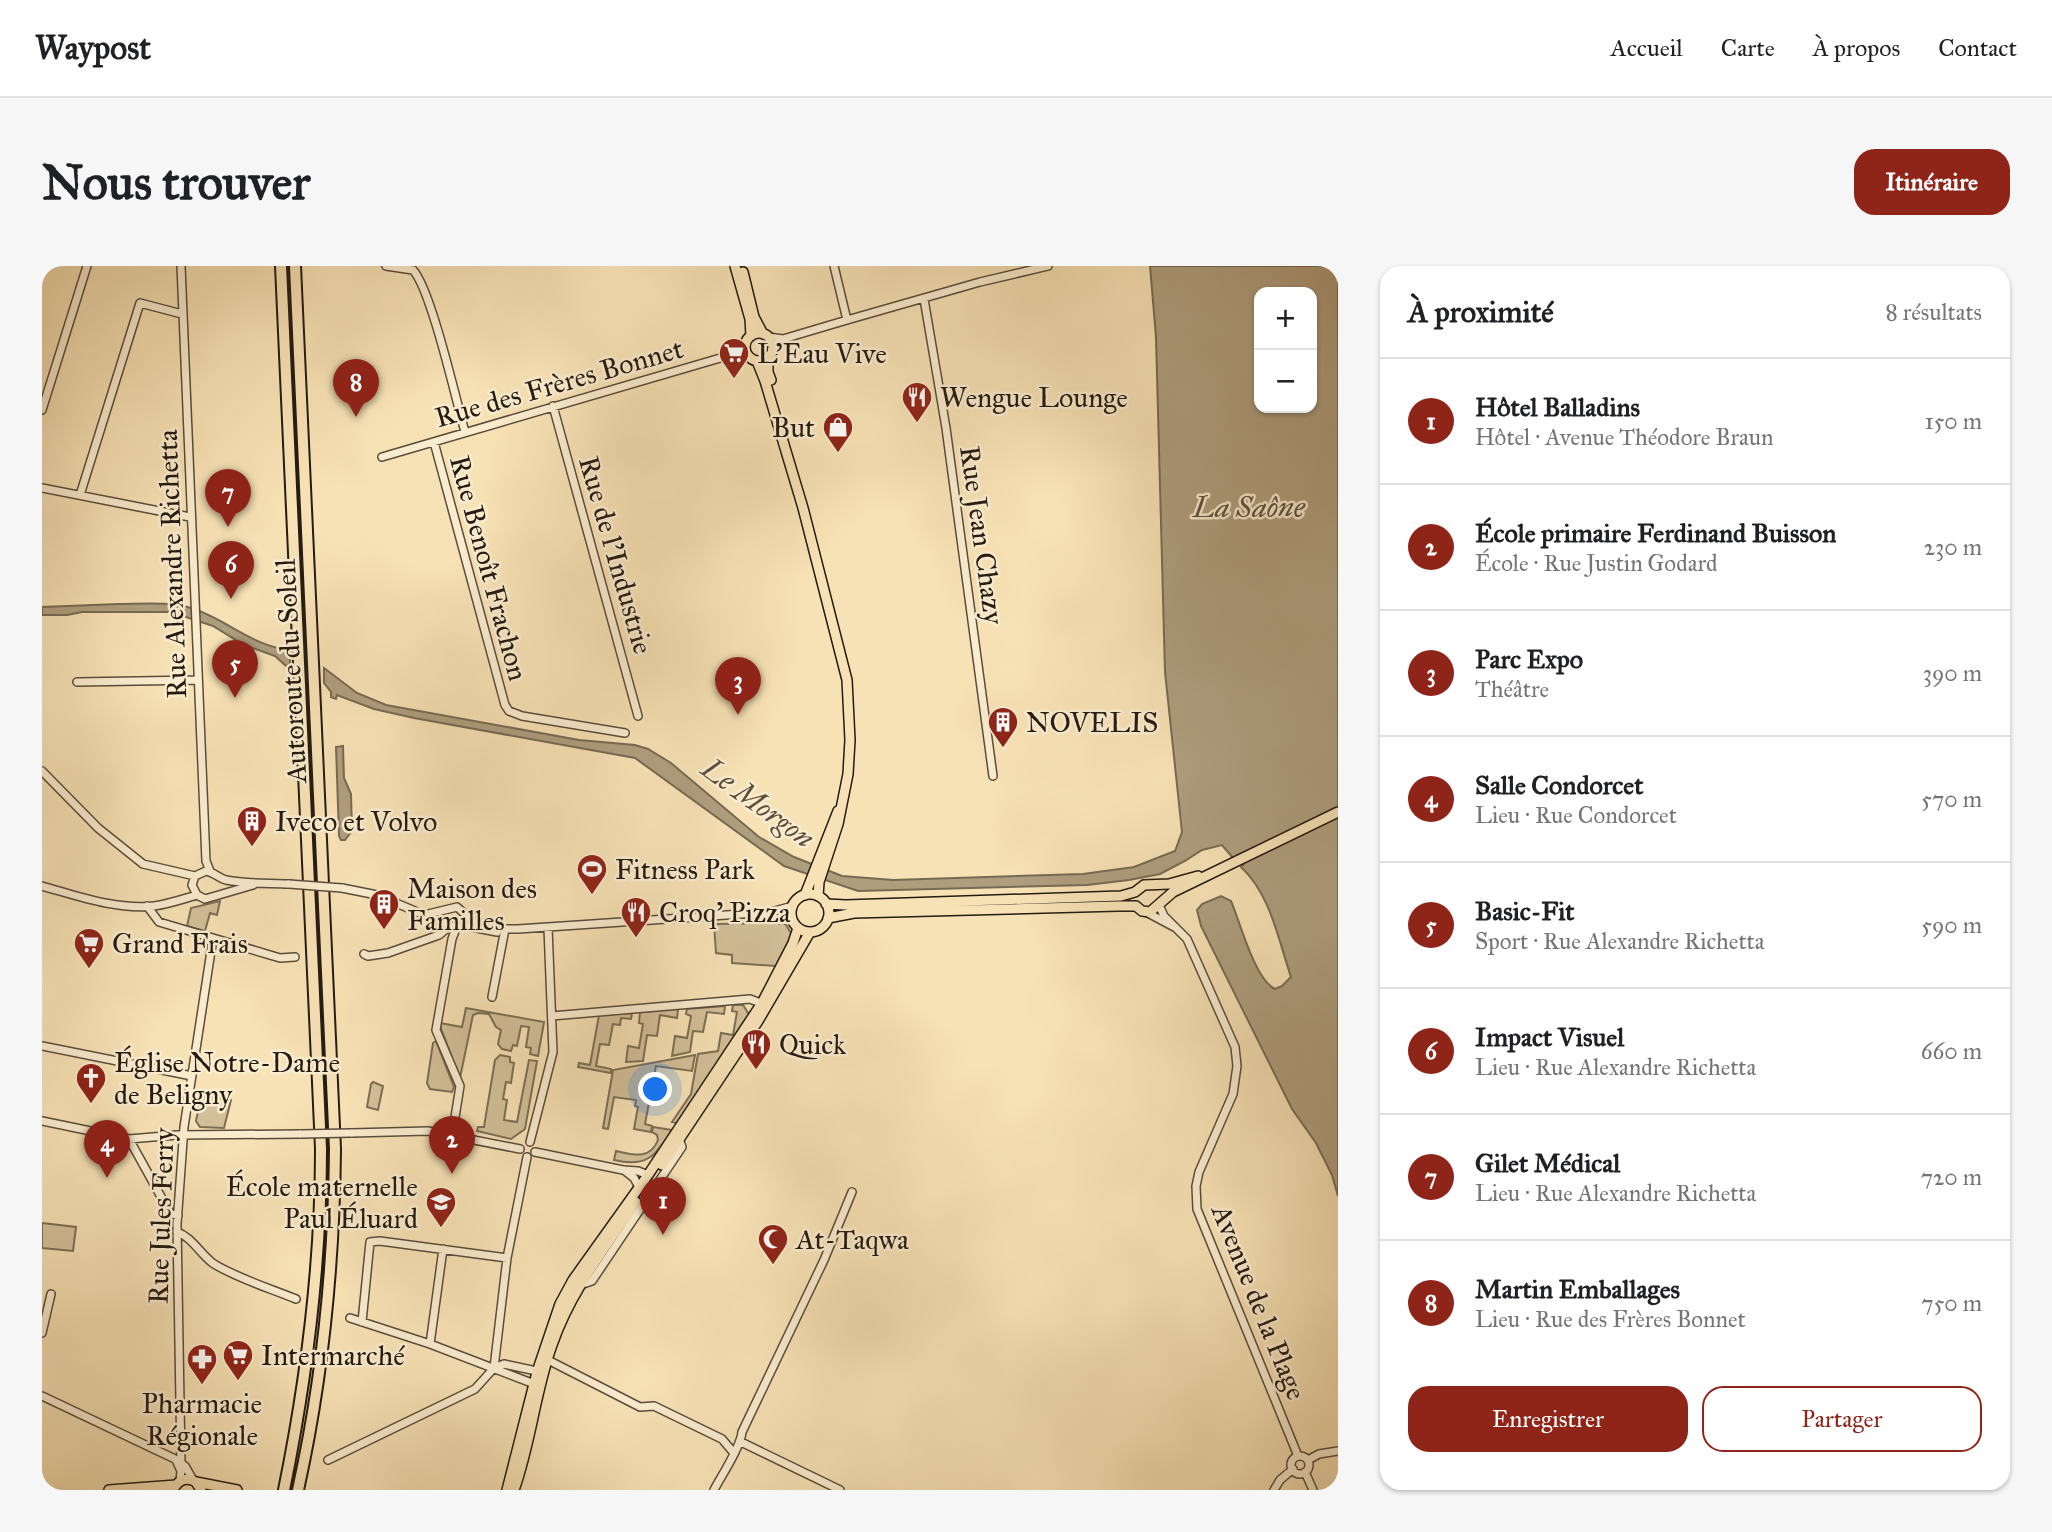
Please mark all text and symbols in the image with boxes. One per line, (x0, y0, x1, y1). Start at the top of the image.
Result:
text: Waypost (35, 28, 151, 68)
text: Accueil (1611, 33, 1683, 63)
text: Carte (1721, 33, 1775, 63)
text: À propos (1813, 33, 1900, 63)
text: Contact (1938, 33, 2017, 63)
button: Itinéraire (1854, 149, 2010, 215)
text: Nous trouver (42, 153, 310, 212)
map controls (1254, 287, 1317, 413)
button: + (1254, 287, 1317, 350)
text: À proximité (1408, 294, 1554, 330)
text: 8 résultats (1886, 298, 1982, 326)
street label: Rue des Frères Bonnet (431, 331, 687, 435)
supermarket icon: L'Eau Vive (717, 336, 751, 380)
place label: L'Eau Vive (757, 336, 887, 371)
button: − (1254, 350, 1317, 413)
pin: 8 (333, 359, 379, 417)
restaurant icon: Wengue Lounge (900, 380, 934, 424)
place label: Wengue Lounge (940, 380, 1128, 415)
text: Hôtel Balladins (1475, 391, 1640, 423)
text: 1 (1426, 407, 1436, 435)
text: 150 m (1925, 407, 1982, 435)
place label: But (772, 410, 815, 445)
shop icon: But (821, 410, 855, 454)
text: Hôtel · Avenue Théodore Braun (1475, 423, 1773, 451)
street label: Rue Alexandre Richetta (150, 429, 194, 699)
street label: Rue Jean Chazy (952, 443, 1012, 627)
street label: Rue Benoît Frachon (442, 451, 536, 685)
street label: Rue de l'Industrie (571, 452, 661, 658)
pin: 7 (205, 469, 251, 527)
water label: La Saône (1191, 489, 1306, 525)
text: École primaire Ferdinand Buisson (1475, 517, 1836, 549)
text: 2 (1425, 533, 1437, 561)
text: 230 m (1924, 533, 1982, 561)
pin: 6 (208, 541, 254, 599)
text: École · Rue Justin Godard (1475, 549, 1717, 577)
street label: Autoroute du Soleil (268, 558, 314, 785)
pin: 5 (212, 640, 258, 698)
text: Parc Expo (1475, 643, 1583, 675)
pin: 3 (715, 657, 761, 715)
text: 3 (1426, 659, 1436, 687)
text: 390 m (1923, 659, 1982, 687)
text: Théâtre (1475, 675, 1549, 703)
building icon: NOVELIS (986, 705, 1020, 749)
place label: NOVELIS (1026, 705, 1158, 740)
water label: Le Morgon (693, 749, 822, 856)
text: Salle Condorcet (1475, 769, 1643, 801)
text: 4 (1425, 785, 1437, 813)
text: 570 m (1921, 785, 1982, 813)
text: Lieu · Rue Condorcet (1475, 801, 1677, 829)
building icon: Iveco et Volvo (235, 804, 269, 848)
place label: Iveco et Volvo (275, 804, 437, 839)
sports icon: Fitness Park (575, 852, 609, 896)
place label: Fitness Park (615, 852, 755, 887)
place label: Maison des Familles (407, 871, 537, 938)
building icon: Maison des Familles (367, 887, 401, 931)
restaurant icon: Croq' Pizza (619, 895, 653, 939)
place label: Croq' Pizza (659, 895, 791, 930)
text: Basic-Fit (1475, 895, 1575, 927)
text: 5 (1426, 911, 1436, 939)
text: 590 m (1921, 911, 1982, 939)
supermarket icon: Grand Frais (72, 926, 106, 970)
place label: Grand Frais (112, 926, 248, 961)
text: Sport · Rue Alexandre Richetta (1475, 927, 1764, 955)
text: Impact Visuel (1475, 1021, 1624, 1053)
restaurant icon: Quick (739, 1027, 773, 1071)
place label: Quick (779, 1027, 846, 1062)
text: 6 (1425, 1037, 1437, 1065)
text: 660 m (1921, 1037, 1982, 1065)
place label: Église Notre-Dame de Beligny (114, 1045, 340, 1112)
text: Lieu · Rue Alexandre Richetta (1475, 1053, 1756, 1081)
church icon: Église Notre-Dame de Beligny (74, 1061, 108, 1105)
your location (638, 1072, 672, 1106)
pin: 2 (429, 1116, 475, 1174)
pin: 4 (84, 1120, 130, 1178)
street label: Rue Jules Ferry (140, 1126, 182, 1305)
text: Gilet Médical (1475, 1147, 1620, 1179)
text: 7 (1425, 1163, 1437, 1191)
text: 720 m (1921, 1163, 1982, 1191)
place label: École maternelle Paul Éluard (226, 1169, 418, 1236)
pin: 1 (640, 1177, 686, 1235)
text: Lieu · Rue Alexandre Richetta (1475, 1179, 1756, 1207)
school or university icon: École maternelle Paul Éluard (424, 1185, 458, 1229)
street label: Avenue de la Plage (1204, 1198, 1314, 1405)
mosque icon: At-Taqwa (756, 1222, 790, 1266)
place label: At-Taqwa (795, 1222, 909, 1257)
text: Martin Emballages (1475, 1273, 1680, 1305)
text: 8 (1425, 1289, 1437, 1317)
text: 750 m (1921, 1289, 1982, 1317)
text: Lieu · Rue des Frères Bonnet (1475, 1305, 1746, 1333)
supermarket icon: Intermarché (221, 1338, 255, 1382)
place label: Intermarché (261, 1338, 405, 1373)
pharmacy icon: Pharmacie Régionale (185, 1342, 219, 1386)
place label: Pharmacie Régionale (142, 1386, 262, 1453)
button: Enregistrer (1408, 1386, 1688, 1452)
button: Partager (1702, 1386, 1982, 1452)

